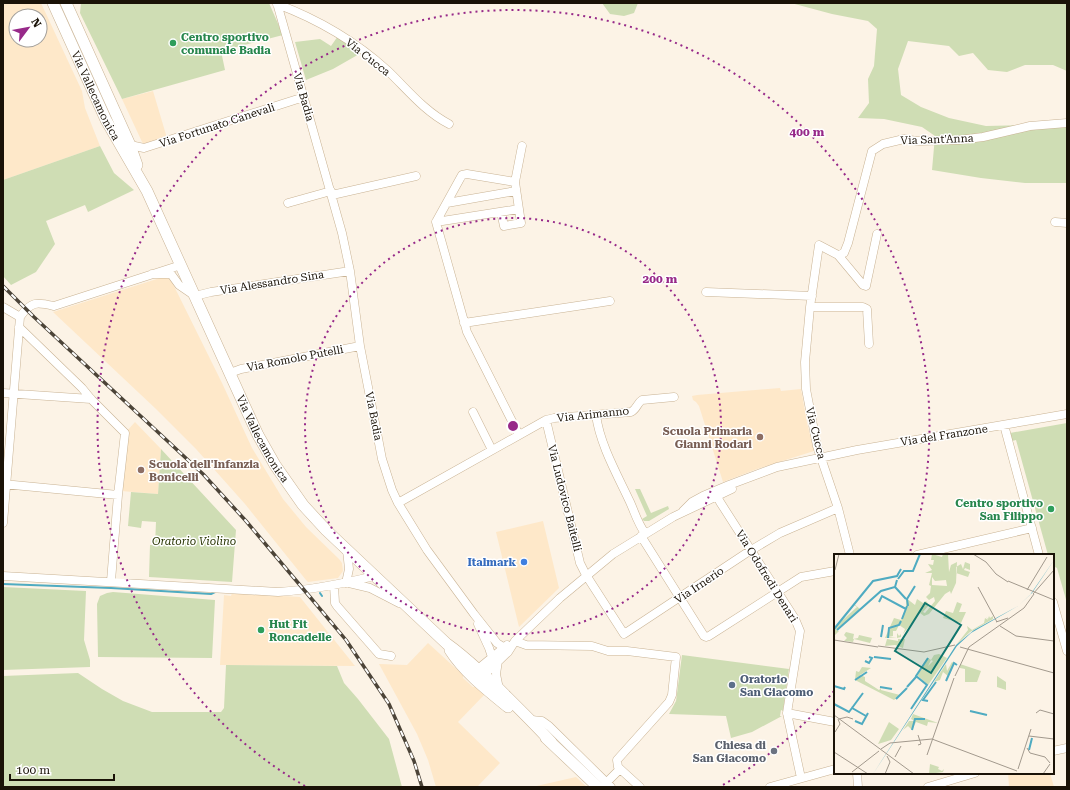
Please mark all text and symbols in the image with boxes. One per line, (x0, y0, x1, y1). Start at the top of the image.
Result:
north arrow (8, 8, 48, 48)
text: N (28, 16, 44, 30)
place label: Centro sportivo comunale Badia (181, 31, 271, 57)
street label: Via Cucca (343, 36, 393, 79)
marker: Centro sportivo comunale Badia (168, 38, 178, 48)
street label: Via Vallecamonica (69, 49, 122, 143)
street label: Via Badia (290, 71, 317, 123)
street label: Via Fortunato Canevali (158, 100, 277, 150)
text: 400 m (790, 125, 825, 139)
street label: Via Sant'Anna (900, 132, 974, 147)
street label: Via Alessandro Sina (219, 268, 325, 297)
text: 200 m (643, 272, 678, 286)
street label: Via Romolo Putelli (246, 343, 345, 374)
street label: Via Badia (362, 390, 385, 442)
street label: Via Vallecamonica (234, 393, 291, 485)
street label: Via Arimanno (556, 404, 630, 425)
street label: Via Cucca (803, 406, 828, 460)
centre of rings (506, 419, 520, 433)
street label: Via del Franzone (900, 422, 989, 449)
place label: Scuola Primaria Gianni Rodari (663, 425, 753, 451)
marker: Scuola Primaria Gianni Rodari (755, 432, 765, 442)
street label: Via Ludovico Baitelli (545, 443, 584, 553)
place label: Scuola dell'Infanzia Bonicelli (149, 458, 260, 484)
marker: Scuola dell'Infanzia Bonicelli (136, 465, 146, 475)
place label: Centro sportivo San Filippo (955, 497, 1043, 523)
marker: Centro sportivo San Filippo (1046, 504, 1056, 514)
street label: Via Odofredi Denari (733, 528, 800, 625)
park label: Oratorio Violino (152, 535, 236, 548)
inset map (834, 554, 1054, 774)
place label: Italmark (467, 556, 516, 569)
marker: Italmark (519, 557, 529, 567)
street label: Via Irnerio (672, 564, 727, 607)
place label: Hut Fit Roncadelle (269, 618, 332, 644)
marker: Hut Fit Roncadelle (256, 625, 266, 635)
place label: Oratorio San Giacomo (740, 673, 813, 699)
marker: Oratorio San Giacomo (727, 680, 737, 690)
place label: Chiesa di San Giacomo (693, 739, 766, 765)
marker: Chiesa di San Giacomo (769, 746, 779, 756)
scale bar (10, 756, 114, 782)
text: 100 m (16, 763, 50, 777)

